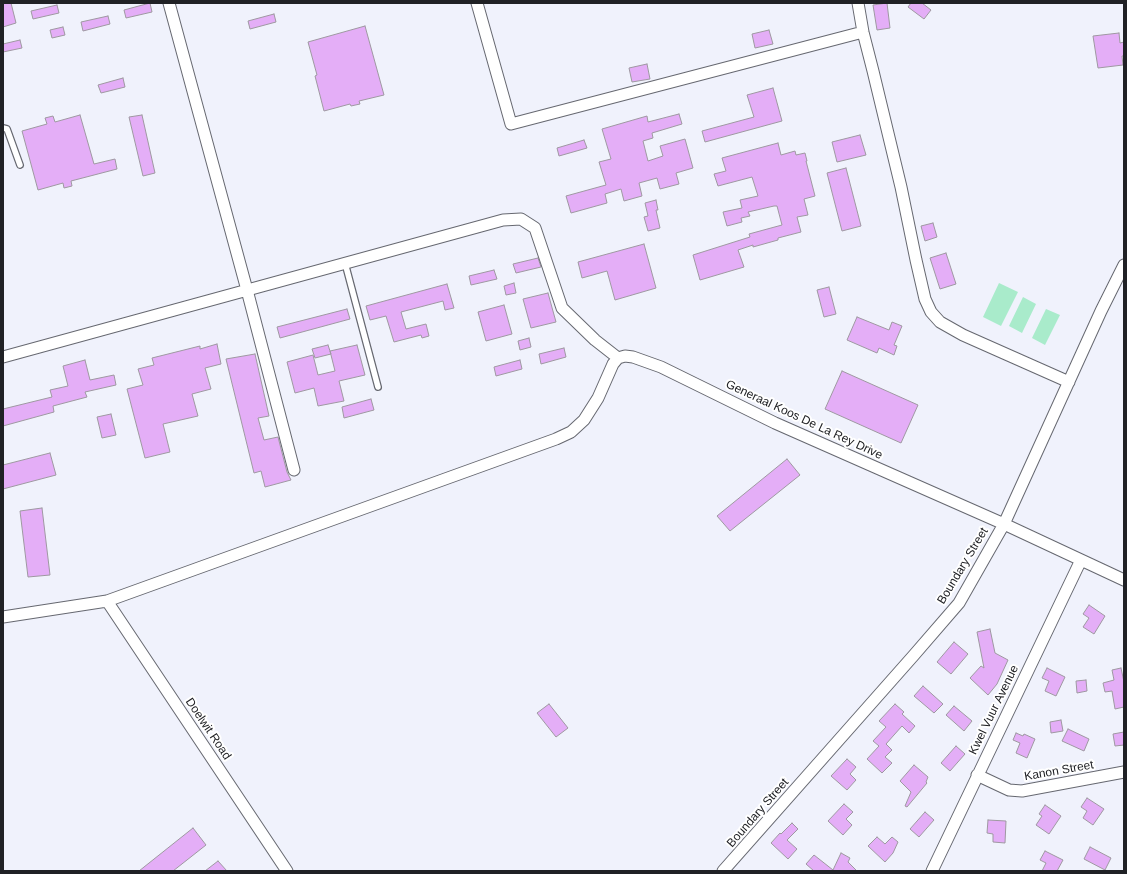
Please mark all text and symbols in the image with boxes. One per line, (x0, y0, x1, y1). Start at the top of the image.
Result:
street label: Generaal Koos De La Rey Drive (723, 377, 885, 463)
street label: Boundary Street (934, 525, 992, 607)
street label: Kwel Vuur Avenue (966, 663, 1022, 757)
street label: Doelwit Road (182, 695, 234, 763)
street label: Kanon Street (1023, 758, 1095, 784)
street label: Boundary Street (724, 776, 792, 850)

